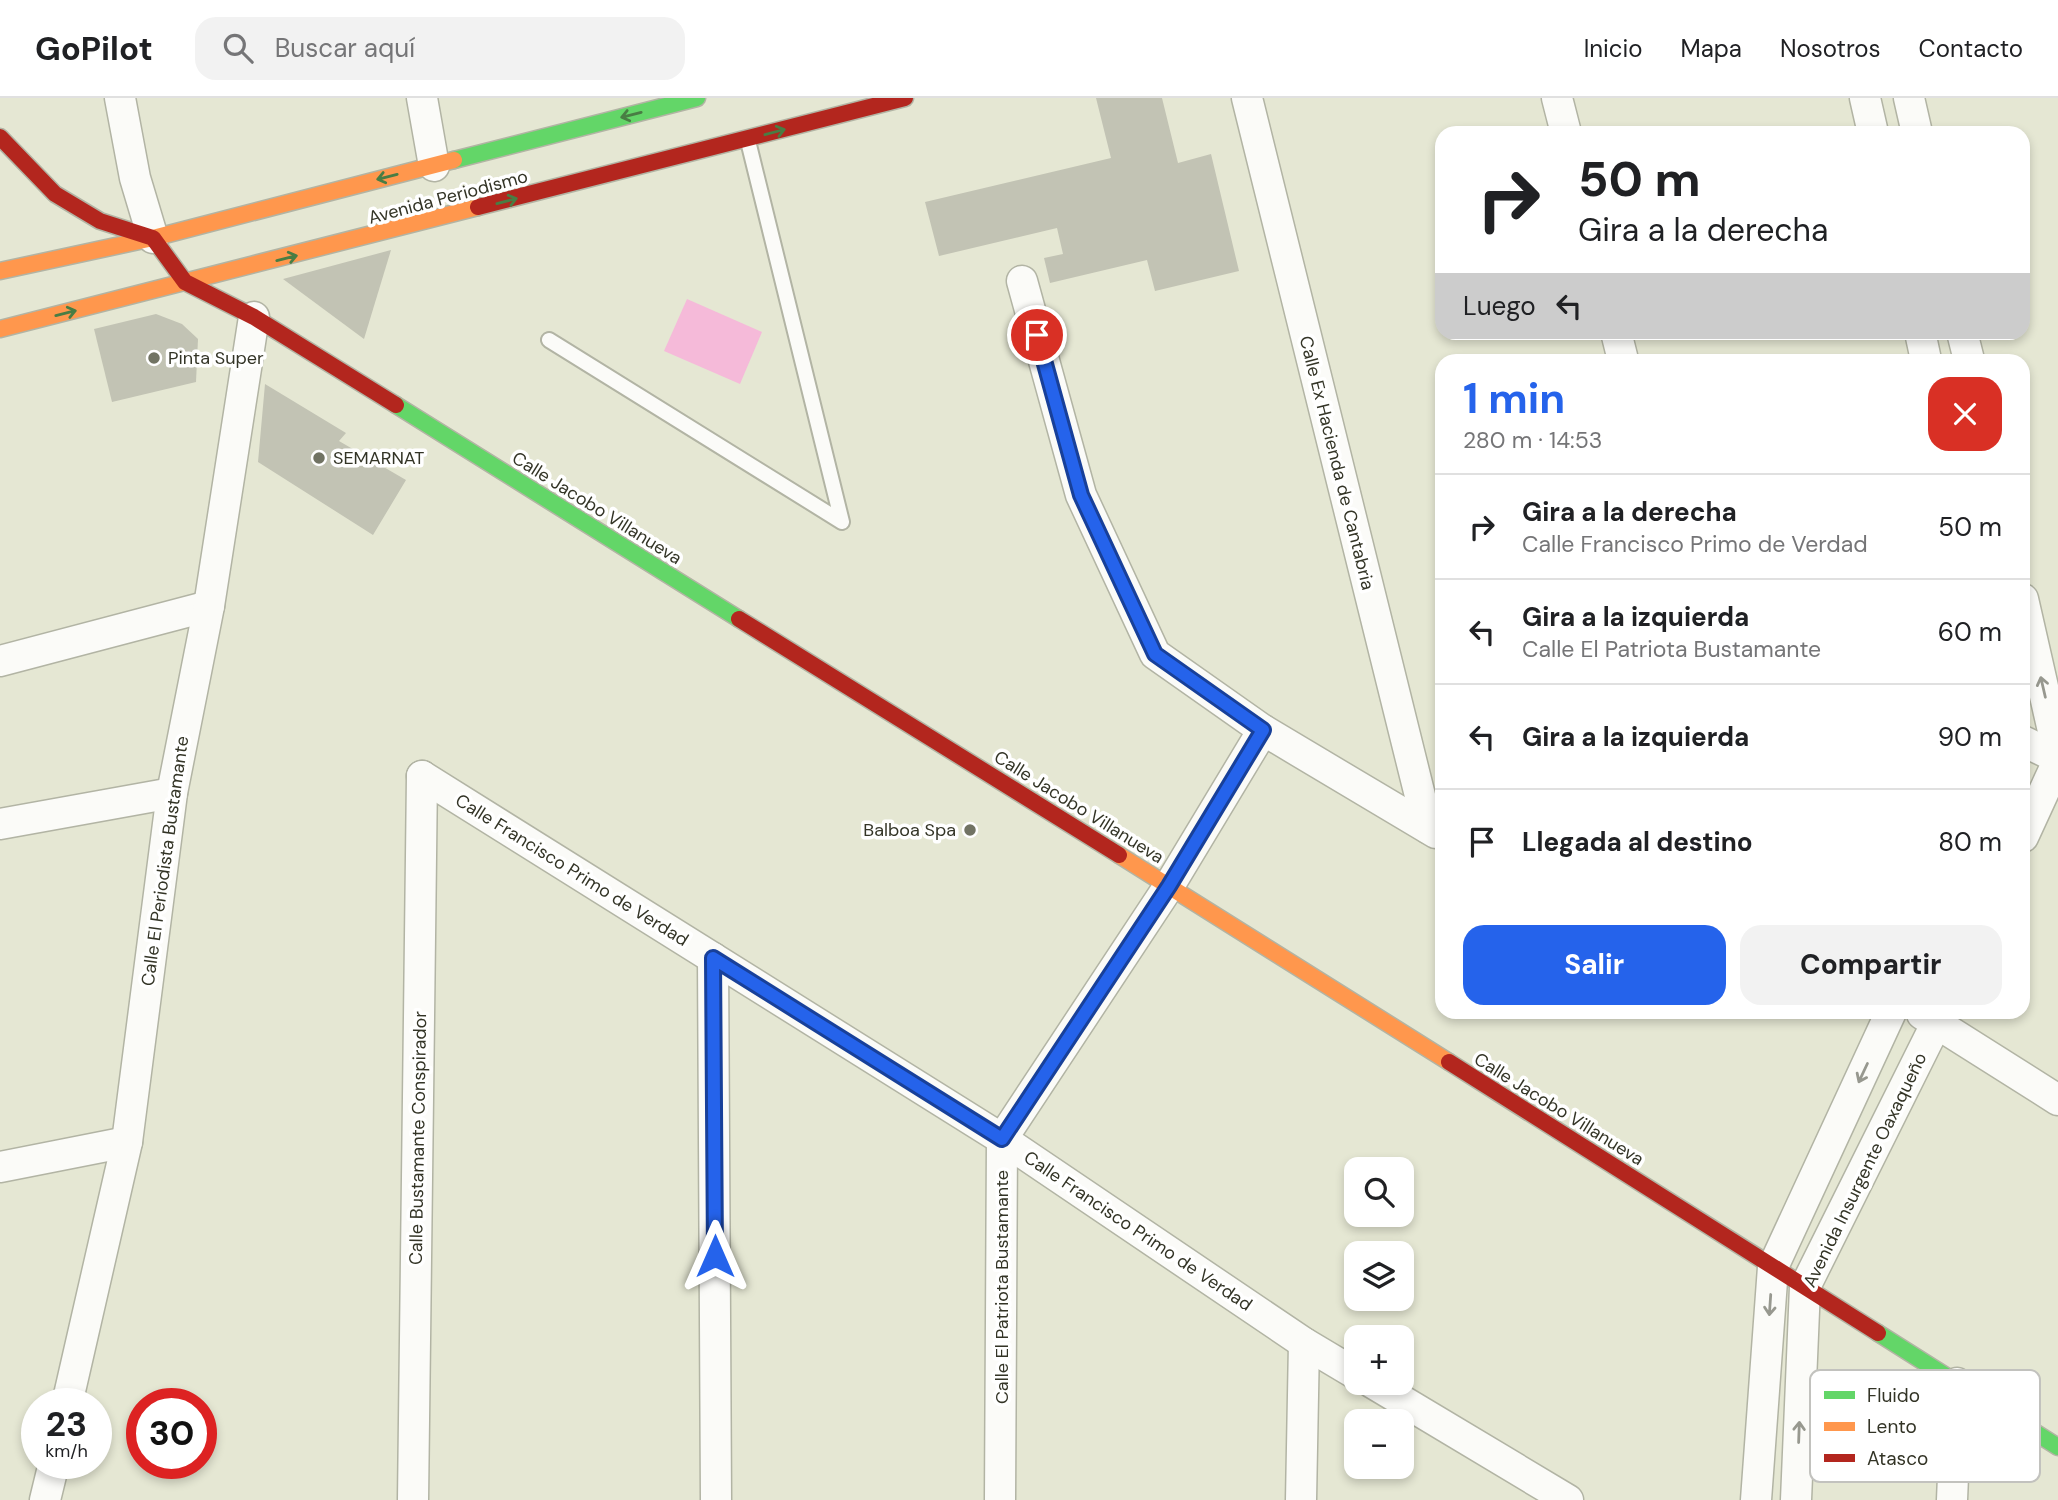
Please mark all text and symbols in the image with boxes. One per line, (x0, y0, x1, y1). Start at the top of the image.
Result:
search box (195, 17, 685, 80)
text: GoPilot (35, 27, 153, 70)
icon: search (219, 29, 257, 67)
text: Buscar aquí (275, 31, 415, 65)
text: Inicio (1584, 33, 1643, 64)
text: Mapa (1681, 33, 1742, 64)
text: Nosotros (1780, 33, 1881, 64)
text: Contacto (1919, 33, 2023, 64)
one-way arrow (620, 109, 643, 122)
one-way arrow (763, 125, 786, 138)
text: 50 m (1578, 147, 1701, 211)
icon: right (1463, 154, 1554, 245)
street label: Avenida Periodismo (366, 164, 530, 230)
one-way arrow (376, 171, 399, 185)
one-way arrow (495, 194, 518, 207)
text: Gira a la derecha (1578, 209, 1828, 251)
one-way arrow (275, 251, 298, 264)
icon: left (1550, 287, 1588, 325)
text: Luego (1463, 289, 1536, 323)
pin (1007, 305, 1067, 365)
one-way arrow (54, 306, 77, 319)
icon: arrive (1018, 316, 1056, 354)
street label: Calle Ex Hacienda de Cantabria (1294, 334, 1380, 592)
place label: Pinta Super (168, 346, 264, 370)
marker: Pinta Super (146, 350, 162, 366)
text: 1 min (1463, 371, 1565, 426)
button: close (1928, 377, 2002, 451)
text: 280 m · 14:53 (1463, 425, 1602, 455)
place label: SEMARNAT (333, 446, 424, 470)
street label: Calle Jacobo Villanueva (508, 446, 686, 570)
marker: SEMARNAT (311, 450, 327, 466)
text: Gira a la derecha (1522, 495, 1737, 529)
icon: right (1463, 508, 1501, 546)
text: 50 m (1938, 510, 2002, 544)
text: Calle Francisco Primo de Verdad (1522, 529, 1868, 559)
text: Gira a la izquierda (1522, 600, 1749, 634)
icon: left (1463, 613, 1501, 651)
text: 60 m (1938, 615, 2002, 649)
text: Calle El Patriota Bustamante (1522, 634, 1821, 664)
one-way arrow (2036, 676, 2049, 699)
icon: left (1463, 718, 1501, 756)
text: Gira a la izquierda (1522, 720, 1749, 754)
text: 90 m (1938, 720, 2002, 754)
street label: Calle El Periodista Bustamante (136, 734, 194, 988)
street label: Calle Jacobo Villanueva (990, 745, 1168, 869)
street label: Calle Francisco Primo de Verdad (451, 788, 693, 952)
place label: Balboa Spa (863, 818, 956, 842)
marker: Balboa Spa (962, 822, 978, 838)
icon: arrive (1463, 823, 1501, 861)
text: Llegada al destino (1522, 825, 1753, 859)
text: 80 m (1938, 825, 2002, 859)
button: Salir (1463, 925, 1726, 1005)
button: Compartir (1740, 925, 2002, 1005)
street label: Calle Bustamante Conspirador (404, 1010, 432, 1265)
street label: Calle Jacobo Villanueva (1470, 1047, 1648, 1171)
street label: Avenida Insurgente Oaxaqueño (1798, 1049, 1932, 1291)
one-way arrow (1855, 1062, 1869, 1083)
street label: Calle Francisco Primo de Verdad (1019, 1145, 1257, 1317)
map controls (1344, 1157, 1414, 1479)
button: search (1344, 1157, 1414, 1227)
street label: Calle El Patriota Bustamante (990, 1170, 1014, 1404)
position arrow (678, 1219, 752, 1293)
button: layers (1344, 1241, 1414, 1311)
one-way arrow (1763, 1294, 1776, 1316)
button: + (1344, 1325, 1414, 1395)
legend (1810, 1370, 2040, 1482)
text: Fluido (1867, 1383, 1920, 1408)
speed limit sign: 30 (126, 1388, 217, 1479)
text: 23 (46, 1401, 87, 1447)
button: − (1344, 1409, 1414, 1479)
text: Lento (1867, 1414, 1917, 1439)
one-way arrow (1792, 1421, 1805, 1444)
text: km/h (45, 1439, 88, 1463)
text: Atasco (1867, 1446, 1928, 1471)

